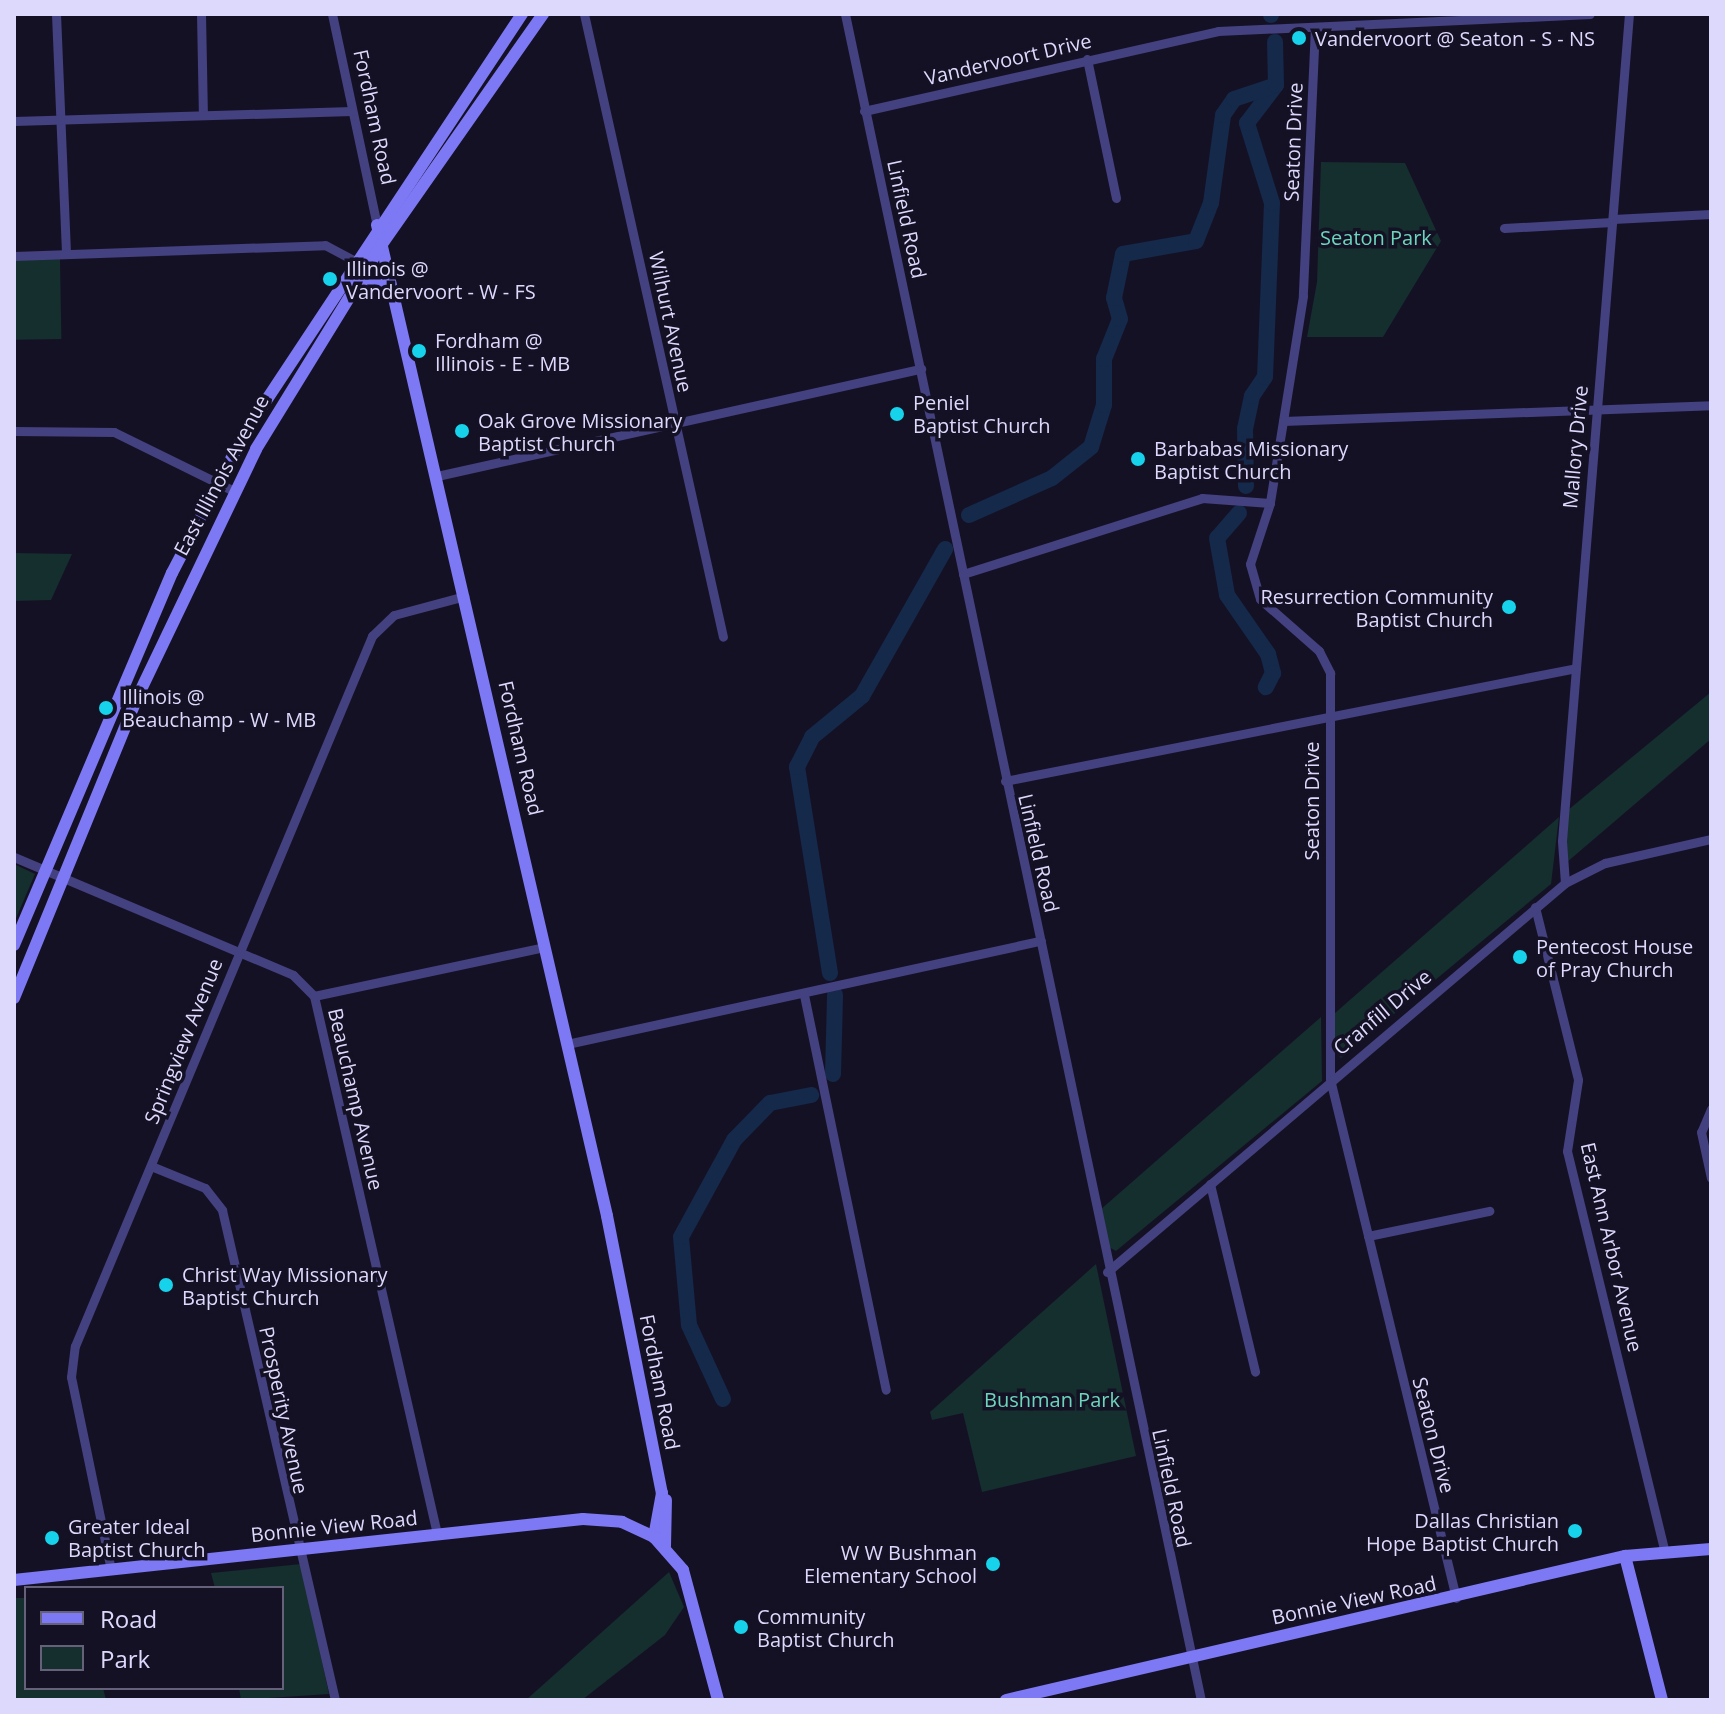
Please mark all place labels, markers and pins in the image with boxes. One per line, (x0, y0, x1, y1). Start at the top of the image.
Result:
place label: Vandervoort @ Seaton - S - NS (1315, 26, 1595, 50)
marker: Vandervoort @ Seaton - S - NS (1290, 29, 1308, 47)
place label: Illinois @ Vandervoort - W - FS (346, 256, 536, 303)
marker: Illinois @ Vandervoort - W - FS (321, 270, 339, 288)
place label: Fordham @ Illinois - E - MB (435, 328, 570, 375)
marker: Fordham @ Illinois - E - MB (410, 342, 428, 360)
place label: Peniel Baptist Church (913, 390, 1050, 437)
marker: Peniel Baptist Church (888, 405, 906, 423)
place label: Oak Grove Missionary Baptist Church (478, 408, 682, 455)
marker: Oak Grove Missionary Baptist Church (453, 422, 471, 440)
place label: Barbabas Missionary Baptist Church (1154, 436, 1348, 483)
marker: Barbabas Missionary Baptist Church (1129, 450, 1147, 468)
place label: Resurrection Community Baptist Church (1260, 584, 1493, 631)
marker: Resurrection Community Baptist Church (1500, 598, 1518, 616)
place label: Illinois @ Beauchamp - W - MB (122, 684, 316, 731)
marker: Illinois @ Beauchamp - W - MB (97, 699, 115, 717)
place label: Pentecost House of Pray Church (1536, 934, 1693, 981)
marker: Pentecost House of Pray Church (1511, 948, 1529, 966)
place label: Christ Way Missionary Baptist Church (182, 1262, 387, 1309)
marker: Christ Way Missionary Baptist Church (157, 1276, 175, 1294)
place label: Dallas Christian Hope Baptist Church (1366, 1508, 1559, 1555)
place label: Greater Ideal Baptist Church (68, 1514, 205, 1561)
marker: Dallas Christian Hope Baptist Church (1566, 1522, 1584, 1540)
marker: Greater Ideal Baptist Church (43, 1529, 61, 1547)
place label: W W Bushman Elementary School (804, 1540, 977, 1587)
marker: W W Bushman Elementary School (984, 1555, 1002, 1573)
place label: Community Baptist Church (757, 1604, 894, 1651)
marker: Community Baptist Church (732, 1618, 750, 1636)

